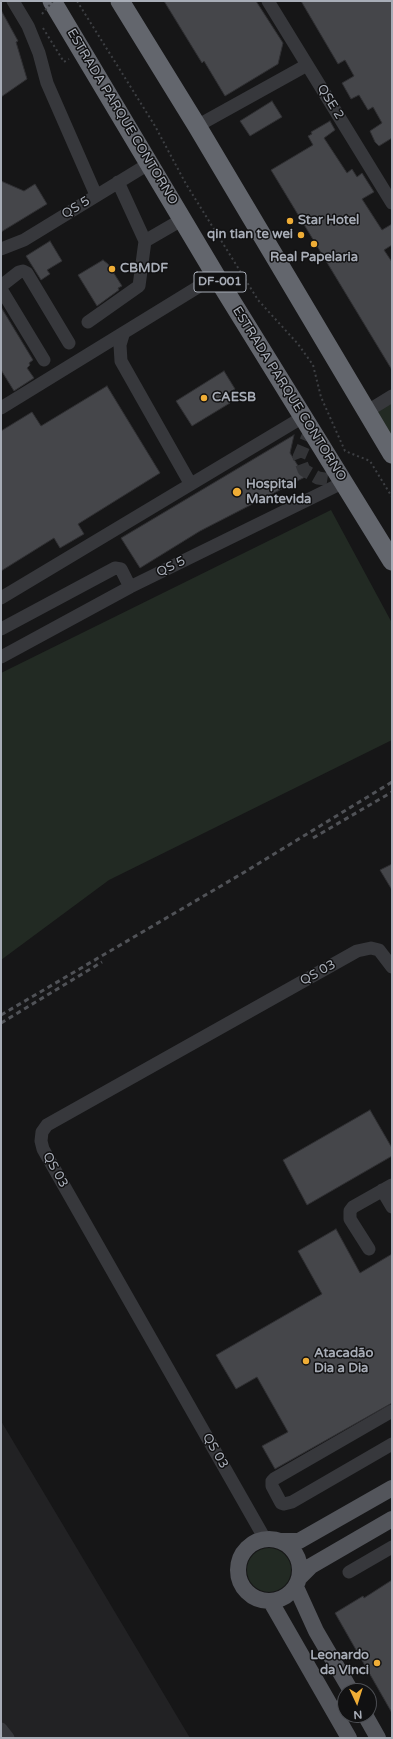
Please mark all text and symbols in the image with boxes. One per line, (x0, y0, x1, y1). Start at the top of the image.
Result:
street label: ESTRADA PARQUE CONTORNO (63, 26, 181, 208)
street label: QSE 2 (313, 82, 347, 122)
street label: QS 5 (59, 193, 93, 223)
place label: Star Hotel (298, 213, 359, 229)
marker: Star Hotel (285, 216, 295, 226)
place label: qin tian te wei (207, 227, 293, 243)
marker: qin tian te wei (296, 230, 306, 240)
marker: Real Papelaria (309, 239, 319, 249)
place label: Real Papelaria (270, 250, 358, 266)
place label: CBMDF (120, 261, 168, 277)
marker: CBMDF (107, 264, 117, 274)
road number: DF-001 (194, 272, 246, 292)
street label: ESTRADA PARQUE CONTORNO (229, 304, 349, 484)
place label: CAESB (212, 390, 256, 406)
marker: CAESB (199, 393, 209, 403)
place label: Hospital Mantevida (246, 477, 311, 508)
marker: Hospital Mantevida (231, 486, 243, 498)
street label: QS 5 (154, 553, 188, 581)
street label: QS 03 (297, 957, 339, 989)
street label: QS 03 (39, 1149, 71, 1191)
place label: Atacadão Dia a Dia (314, 1346, 373, 1377)
marker: Atacadão Dia a Dia (301, 1356, 311, 1366)
street label: QS 03 (199, 1431, 231, 1471)
place label: Leonardo da Vinci (310, 1648, 369, 1679)
marker: Leonardo da Vinci (372, 1658, 382, 1668)
north arrow (337, 1683, 377, 1723)
text: N (353, 1708, 363, 1721)

